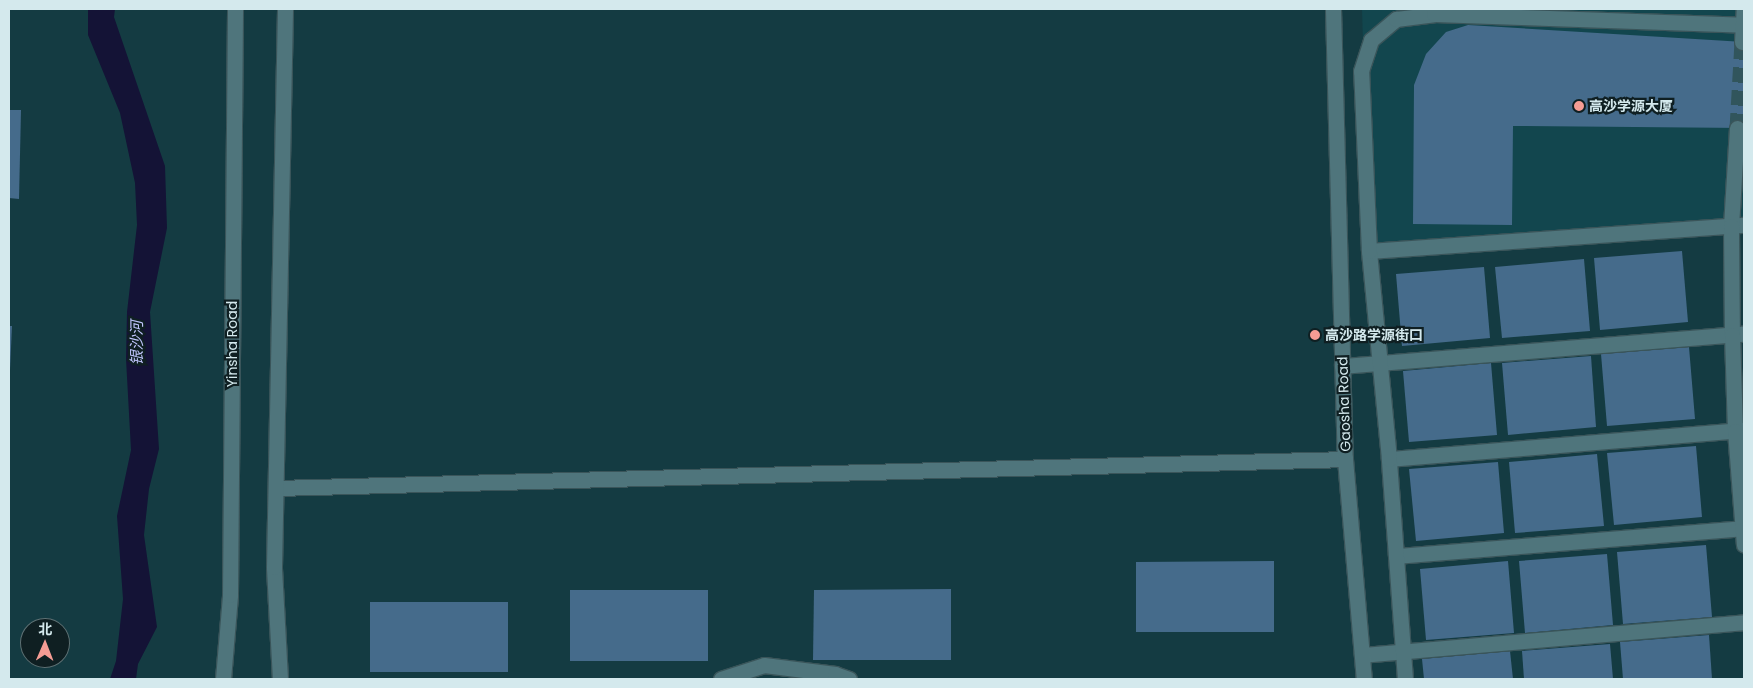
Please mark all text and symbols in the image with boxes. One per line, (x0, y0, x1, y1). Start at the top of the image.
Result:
place label: 高沙学源大厦 (1589, 98, 1673, 114)
marker: 高沙学源大厦 (1573, 100, 1585, 112)
street label: Yinsha Road (224, 301, 240, 387)
water label: 银沙河 (128, 321, 146, 365)
place label: 高沙路学源街口 (1325, 327, 1423, 343)
marker: 高沙路学源街口 (1309, 329, 1321, 341)
street label: Gaosha Road (1334, 356, 1354, 452)
north arrow (20, 618, 70, 668)
text: 北 (38, 619, 52, 639)

